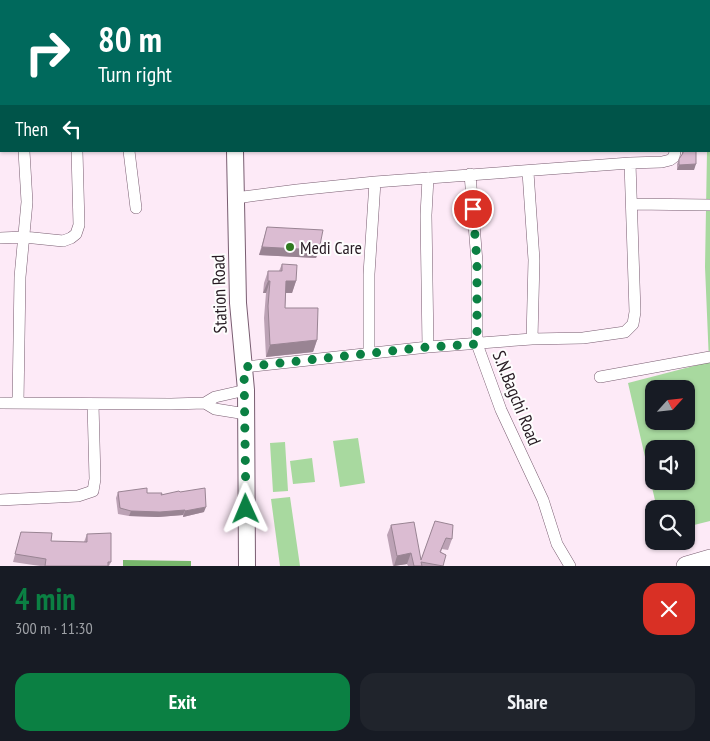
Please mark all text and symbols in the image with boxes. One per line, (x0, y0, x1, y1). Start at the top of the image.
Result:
text: 80 m (98, 16, 162, 62)
icon: right (15, 20, 80, 85)
text: Turn right (98, 60, 172, 88)
icon: left (58, 115, 86, 143)
text: Then (15, 117, 48, 141)
pin (452, 188, 494, 230)
icon: arrive (459, 195, 487, 223)
place label: Medi Care (300, 236, 362, 259)
marker: Medi Care (284, 241, 296, 253)
street label: Station Road (206, 254, 232, 334)
street label: S.N.Bagchi Road (488, 347, 546, 449)
north arrow (645, 380, 695, 430)
map controls (645, 380, 695, 550)
button: sound (645, 440, 695, 490)
position arrow (219, 482, 271, 534)
button: search (645, 500, 695, 550)
text: 4 min (15, 579, 76, 618)
button: close (643, 583, 695, 635)
text: 300 m · 11:30 (15, 618, 93, 638)
button: Exit (15, 673, 350, 731)
button: Share (360, 673, 695, 731)

